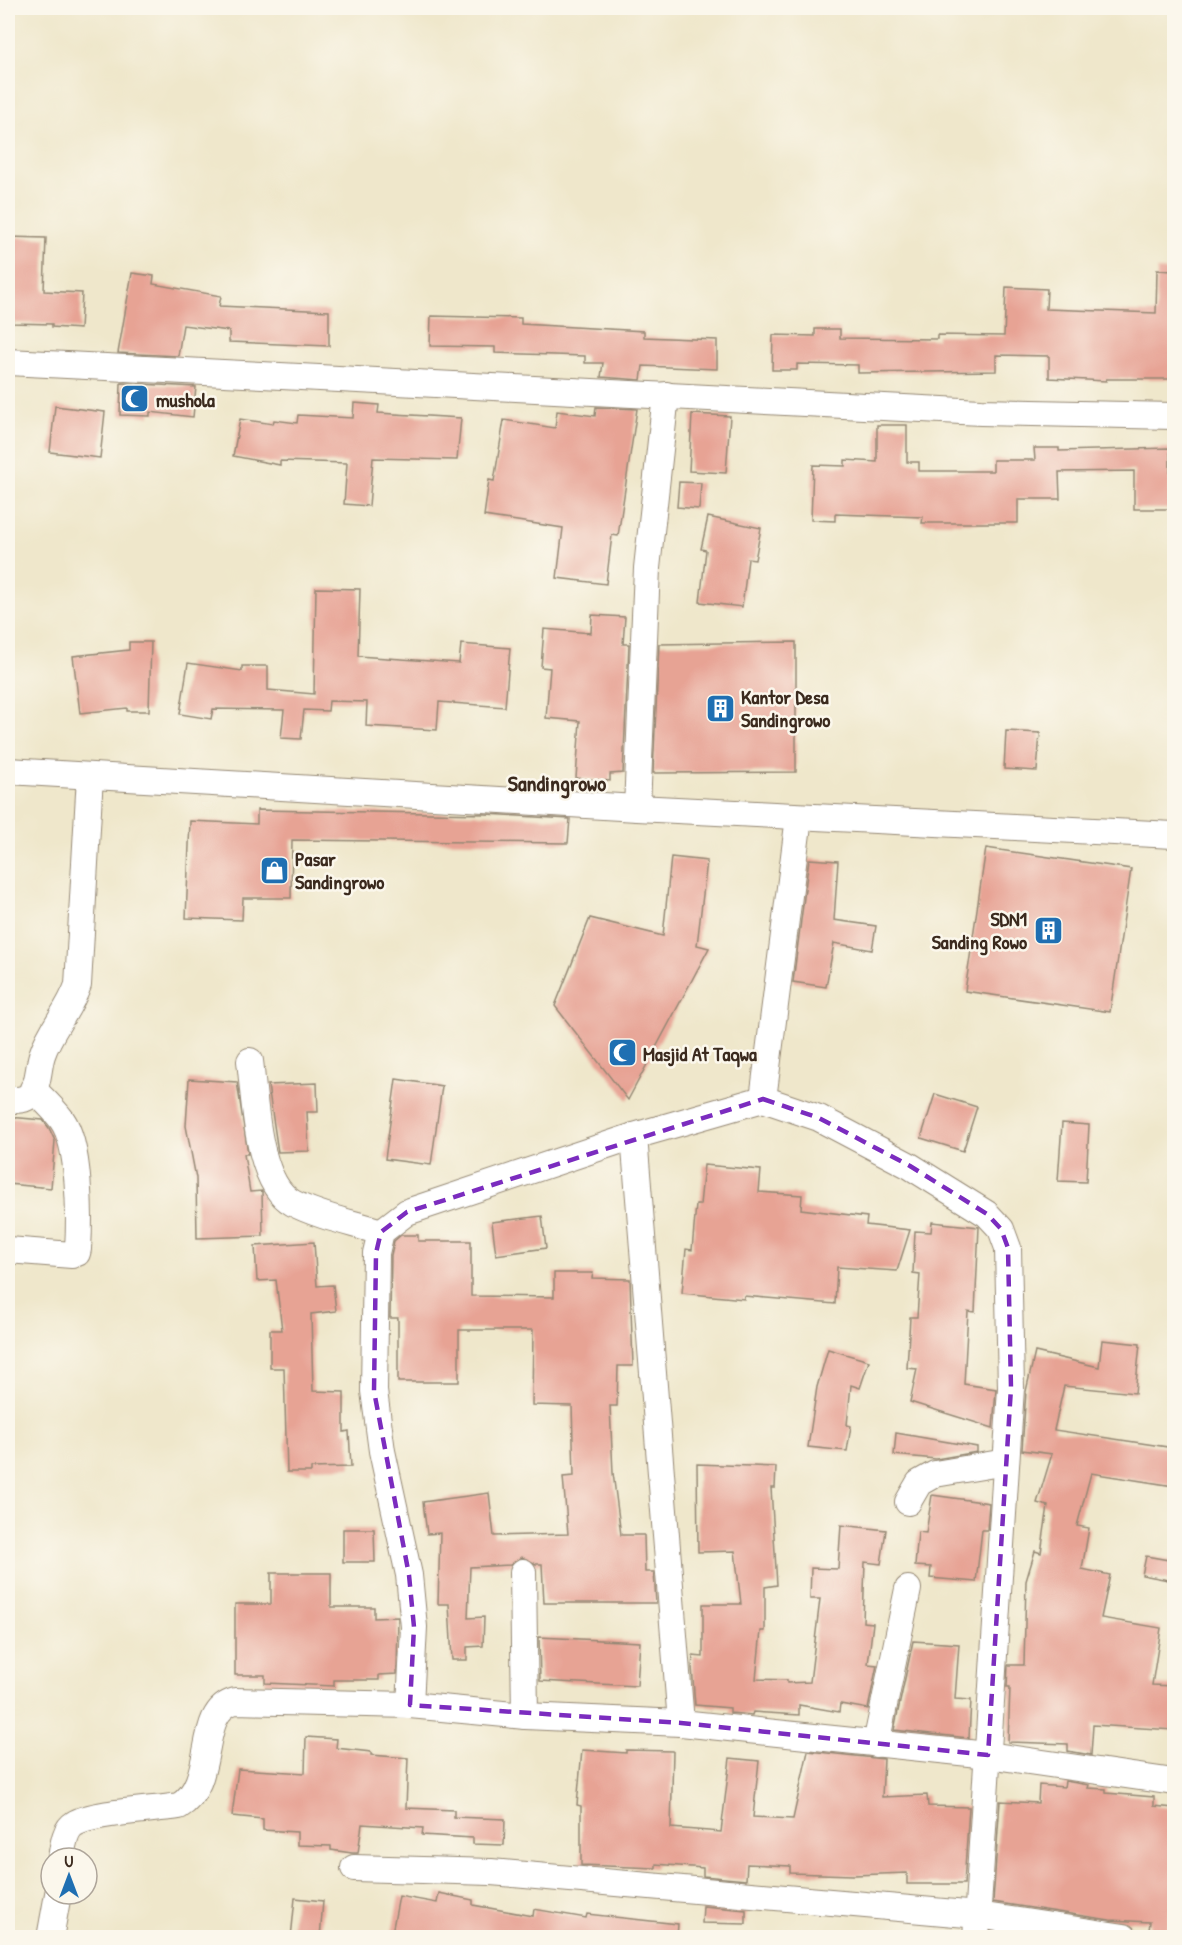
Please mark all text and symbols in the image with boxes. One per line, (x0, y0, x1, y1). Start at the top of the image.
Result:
mosque icon: mushola (119, 383, 151, 415)
place label: mushola (156, 386, 215, 413)
place label: Kantor Desa Sandingrowo (741, 683, 830, 734)
building icon: Kantor Desa Sandingrowo (704, 692, 736, 724)
district label: Sandingrowo (508, 768, 606, 799)
place label: Pasar Sandingrowo (295, 845, 384, 896)
shop icon: Pasar Sandingrowo (258, 854, 290, 886)
place label: SDN1 Sanding Rowo (932, 905, 1027, 956)
building icon: SDN1 Sanding Rowo (1032, 914, 1064, 946)
mosque icon: Masjid At Taqwa (606, 1037, 638, 1069)
place label: Masjid At Taqwa (643, 1040, 757, 1068)
north arrow (39, 1846, 99, 1906)
text: U (65, 1850, 74, 1872)

